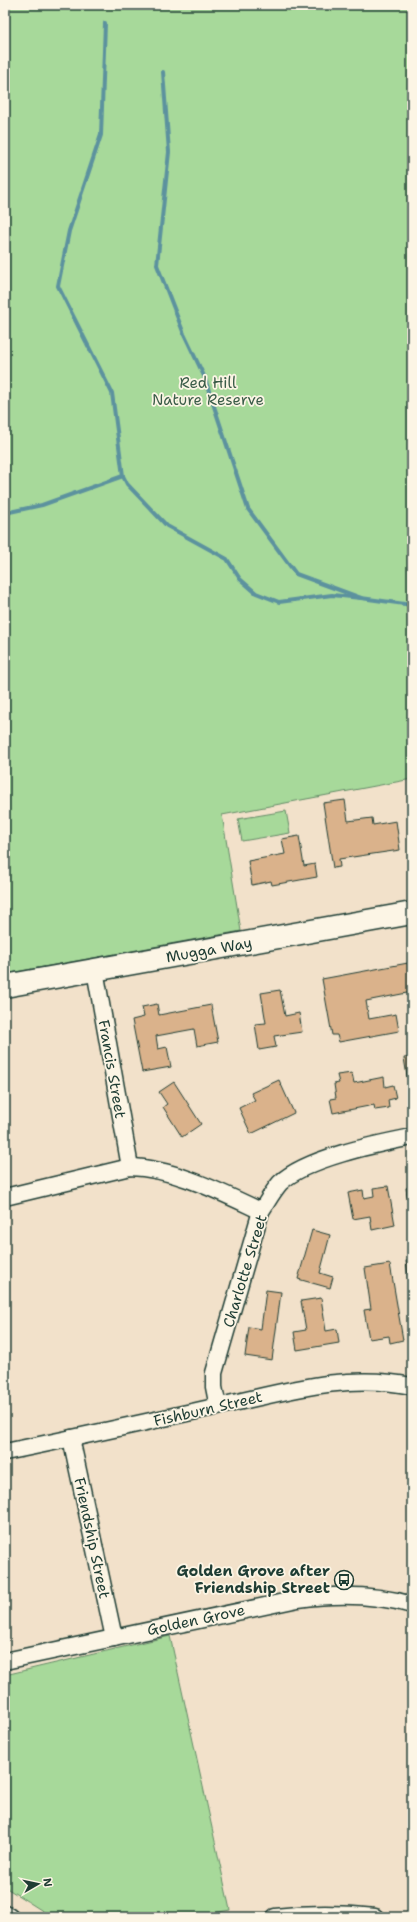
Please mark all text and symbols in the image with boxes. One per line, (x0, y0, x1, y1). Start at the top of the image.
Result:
park label: Red Hill Nature Reserve (152, 373, 264, 410)
street label: Mugga Way (164, 933, 254, 967)
street label: Francis Street (93, 1018, 131, 1120)
street label: Charlotte Street (218, 1212, 272, 1330)
street label: Fishburn Street (152, 1387, 264, 1431)
street label: Friendship Street (69, 1476, 115, 1600)
place label: Golden Grove after Friendship Street (177, 1561, 330, 1598)
bus stop icon: Golden Grove after Friendship Street (333, 1569, 355, 1591)
street label: Golden Grove (145, 1600, 247, 1640)
north arrow (18, 1864, 58, 1904)
text: N (39, 1877, 56, 1888)

